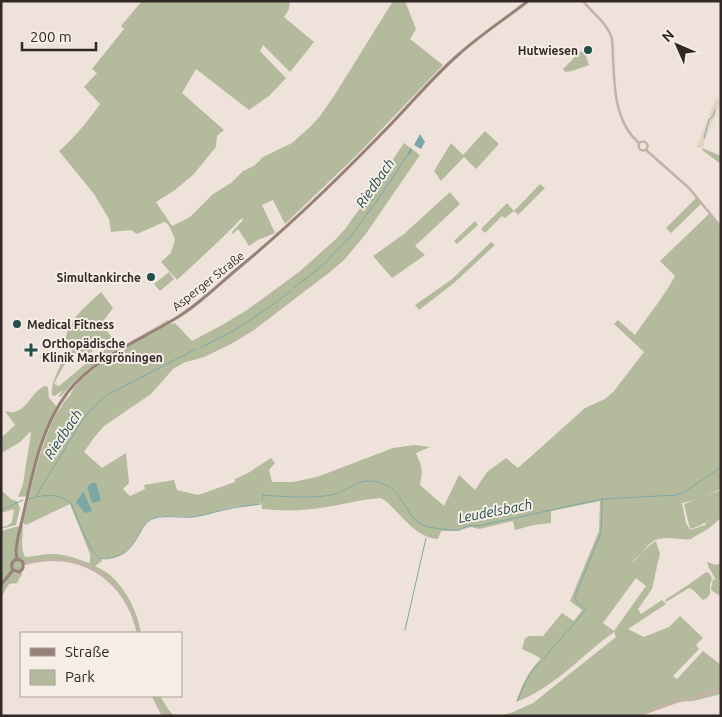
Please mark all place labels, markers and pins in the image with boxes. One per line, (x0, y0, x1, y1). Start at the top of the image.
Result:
place label: Hutwiesen (518, 44, 578, 57)
marker: Hutwiesen (582, 44, 594, 56)
place label: Simultankirche (57, 271, 141, 284)
marker: Simultankirche (145, 271, 157, 283)
marker: Medical Fitness (11, 318, 23, 330)
place label: Medical Fitness (27, 318, 115, 331)
place label: Orthopädische Klinik Markgröningen (42, 337, 163, 364)
marker: Orthopädische Klinik Markgröningen (24, 343, 38, 357)

